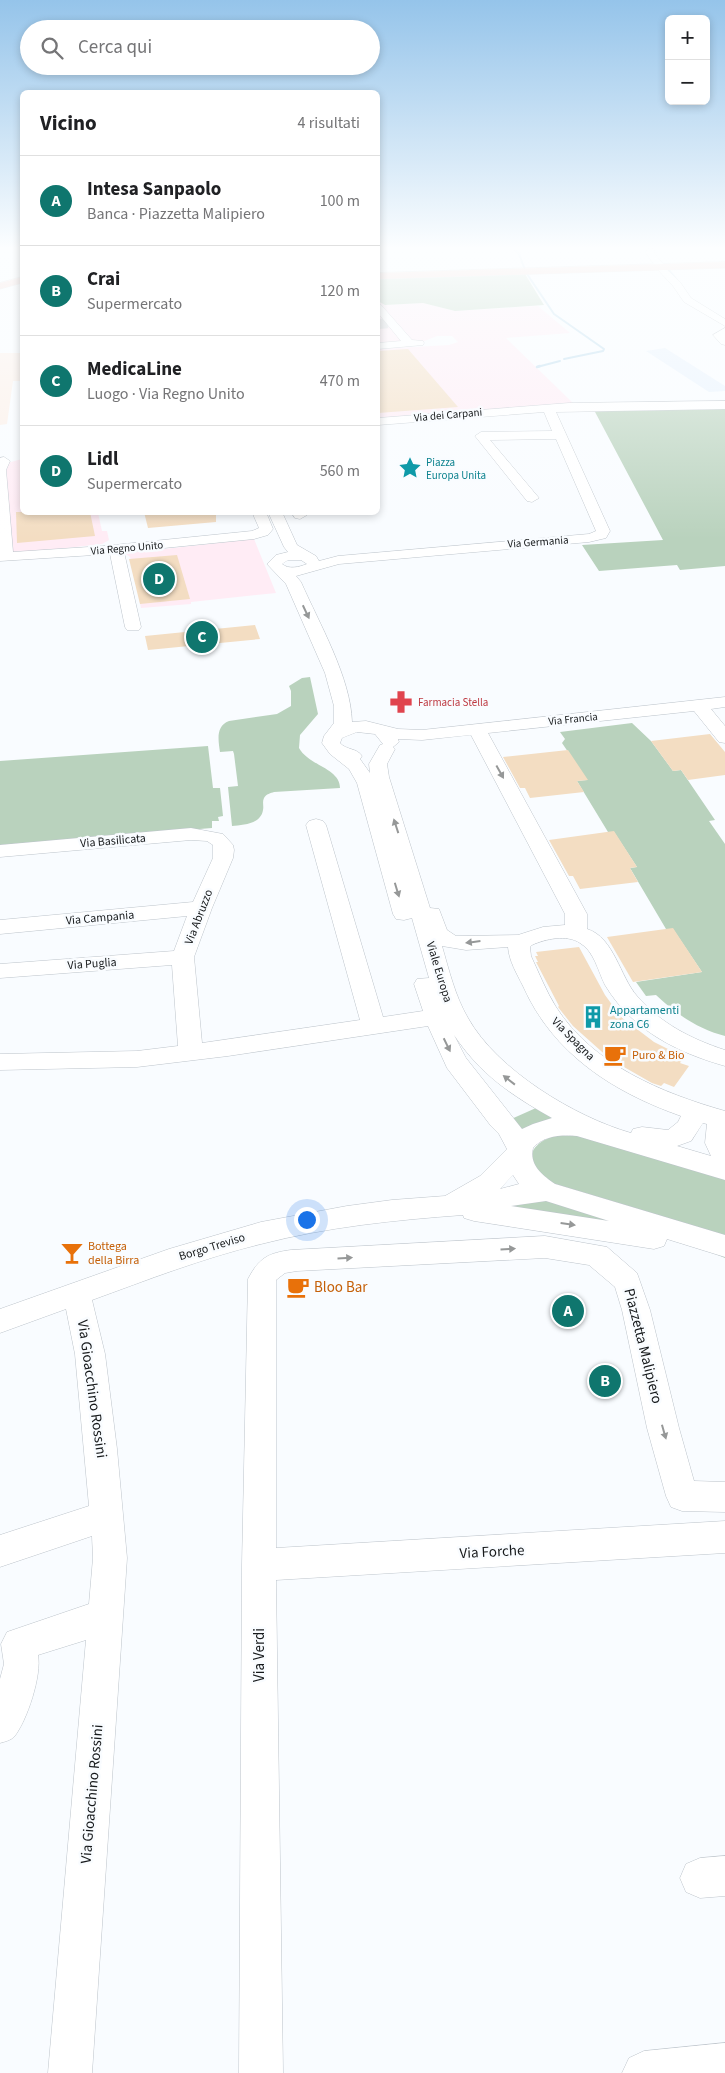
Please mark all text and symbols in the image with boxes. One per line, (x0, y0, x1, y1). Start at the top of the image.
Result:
map controls (665, 15, 710, 105)
button: + (665, 15, 710, 60)
search box (20, 20, 380, 75)
icon: search (38, 34, 66, 62)
text: Cerca qui (78, 34, 152, 61)
button: − (665, 60, 710, 105)
text: Vicino (40, 108, 97, 138)
text: 4 risultati (298, 112, 360, 134)
text: Intesa Sanpaolo (87, 176, 221, 203)
text: A (51, 190, 61, 212)
text: 100 m (320, 190, 360, 212)
text: Banca · Piazzetta Malipiero (87, 203, 265, 225)
text: Crai (87, 266, 120, 293)
text: B (51, 280, 61, 302)
text: 120 m (320, 280, 360, 302)
text: Supermercato (87, 293, 182, 315)
text: MedicaLine (87, 356, 182, 383)
text: C (51, 370, 61, 392)
text: 470 m (320, 370, 360, 392)
text: Luogo · Via Regno Unito (87, 383, 245, 405)
street label: Via dei Carpani (413, 405, 483, 425)
text: Lidl (87, 446, 118, 473)
place icon: Piazza Europa Unita (397, 455, 423, 481)
place label: Piazza Europa Unita (426, 455, 486, 483)
text: D (51, 460, 61, 482)
text: 560 m (320, 460, 360, 482)
text: Supermercato (87, 473, 182, 495)
street label: Via Germania (507, 532, 569, 552)
street label: Via Regno Unito (90, 537, 164, 559)
pin: D (143, 560, 175, 598)
one-way arrow (302, 605, 310, 619)
pin: C (186, 618, 218, 656)
pharmacy icon: Farmacia Stella (388, 689, 414, 715)
place label: Farmacia Stella (418, 695, 488, 710)
street label: Via Francia (547, 709, 599, 729)
one-way arrow (496, 765, 505, 778)
one-way arrow (391, 818, 399, 833)
street label: Via Basilicata (80, 830, 146, 852)
one-way arrow (394, 883, 401, 898)
street label: Via Abruzzo (181, 887, 217, 947)
street label: Via Campania (65, 907, 135, 929)
one-way arrow (465, 938, 481, 946)
street label: Viale Europa (422, 940, 456, 1004)
street label: Via Puglia (67, 954, 117, 974)
place label: Appartamenti zona C6 (610, 1002, 679, 1033)
building icon: Appartamenti zona C6 (580, 1004, 606, 1030)
street label: Via Spagna (547, 1013, 599, 1065)
one-way arrow (443, 1038, 451, 1052)
cafe icon: Puro & Bio (602, 1042, 628, 1068)
place label: Puro & Bio (632, 1047, 685, 1064)
one-way arrow (503, 1075, 516, 1086)
your location (294, 1207, 320, 1233)
one-way arrow (560, 1220, 576, 1228)
street label: Borgo Treviso (177, 1229, 247, 1265)
place label: Bottega della Birra (88, 1238, 139, 1269)
bar icon: Bottega della Birra (59, 1240, 85, 1266)
one-way arrow (500, 1245, 516, 1253)
one-way arrow (338, 1254, 354, 1262)
cafe icon: Bloo Bar (285, 1274, 311, 1300)
place label: Bloo Bar (314, 1277, 368, 1298)
street label: Piazzetta Malipiero (618, 1286, 668, 1406)
pin: A (552, 1292, 584, 1330)
street label: Via Gioacchino Rossini (72, 1318, 112, 1460)
pin: B (589, 1362, 621, 1400)
one-way arrow (660, 1424, 668, 1439)
street label: Via Forche (459, 1540, 525, 1564)
street label: Via Verdi (249, 1628, 270, 1682)
street label: Via Gioacchino Rossini (75, 1724, 109, 1864)

